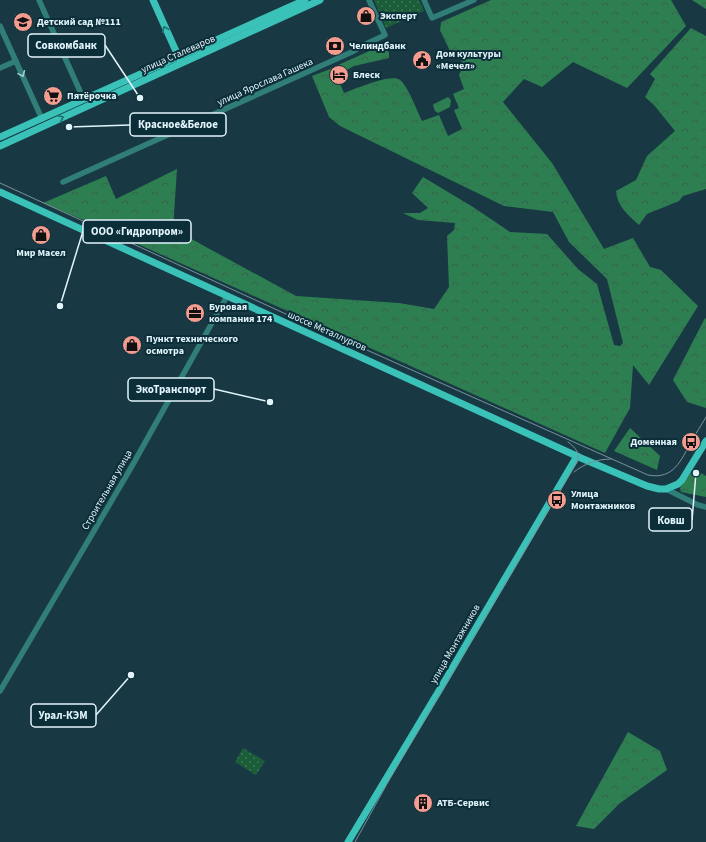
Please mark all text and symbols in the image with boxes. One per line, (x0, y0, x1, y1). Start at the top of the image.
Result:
shop icon: Эксперт (355, 5, 377, 27)
place label: Эксперт (380, 9, 417, 23)
school or university icon: Детский сад №111 (12, 11, 34, 33)
place label: Детский сад №111 (37, 15, 121, 29)
one-way arrow (162, 25, 170, 32)
street label: улица Сталеваров (139, 31, 217, 77)
callout: Совкомбанк (28, 34, 105, 57)
bank icon: Челиндбанк (324, 35, 346, 57)
text: Совкомбанк (35, 38, 97, 53)
place label: Челиндбанк (349, 39, 406, 53)
place label: Дом культуры «Мечел» (436, 47, 501, 73)
public building icon: Дом культуры «Мечел» (411, 49, 433, 71)
street label: улица Ярослава Гашека (215, 55, 315, 109)
hotel icon: Блеск (328, 64, 350, 86)
place label: Блеск (353, 68, 381, 82)
one-way arrow (17, 70, 25, 78)
supermarket icon: Пятёрочка (42, 85, 64, 107)
place label: Пятёрочка (67, 89, 116, 103)
callout: Красное&Белое (130, 113, 226, 136)
one-way arrow (57, 115, 64, 123)
text: Красное&Белое (138, 117, 218, 132)
callout: ООО «Гидропром» (83, 220, 191, 243)
shop icon: Мир Масел (30, 224, 52, 246)
text: ООО «Гидропром» (91, 224, 183, 239)
place label: Мир Масел (16, 246, 66, 260)
place label: Буровая компания 174 (209, 300, 273, 326)
office icon: Буровая компания 174 (184, 302, 206, 324)
street label: шоссе Металлургов (285, 307, 369, 355)
place label: Пункт технического осмотра (146, 332, 238, 358)
shop icon: Пункт технического осмотра (121, 334, 143, 356)
callout: ЭкоТранспорт (128, 378, 214, 401)
text: ЭкоТранспорт (136, 382, 207, 397)
bus stop icon: Доменная (680, 431, 702, 453)
place label: Доменная (630, 435, 677, 449)
street label: Строительная улица (78, 447, 136, 533)
place label: Улица Монтажников (571, 487, 635, 513)
bus stop icon: Улица Монтажников (546, 489, 568, 511)
callout: Ковш (649, 508, 692, 531)
text: Ковш (657, 513, 685, 528)
street label: улица Монтажников (427, 602, 483, 686)
callout: Урал-КЭМ (31, 704, 96, 727)
text: Урал-КЭМ (38, 708, 88, 723)
building icon: АТБ-Сервис (412, 792, 434, 814)
place label: АТБ-Сервис (436, 796, 490, 810)

